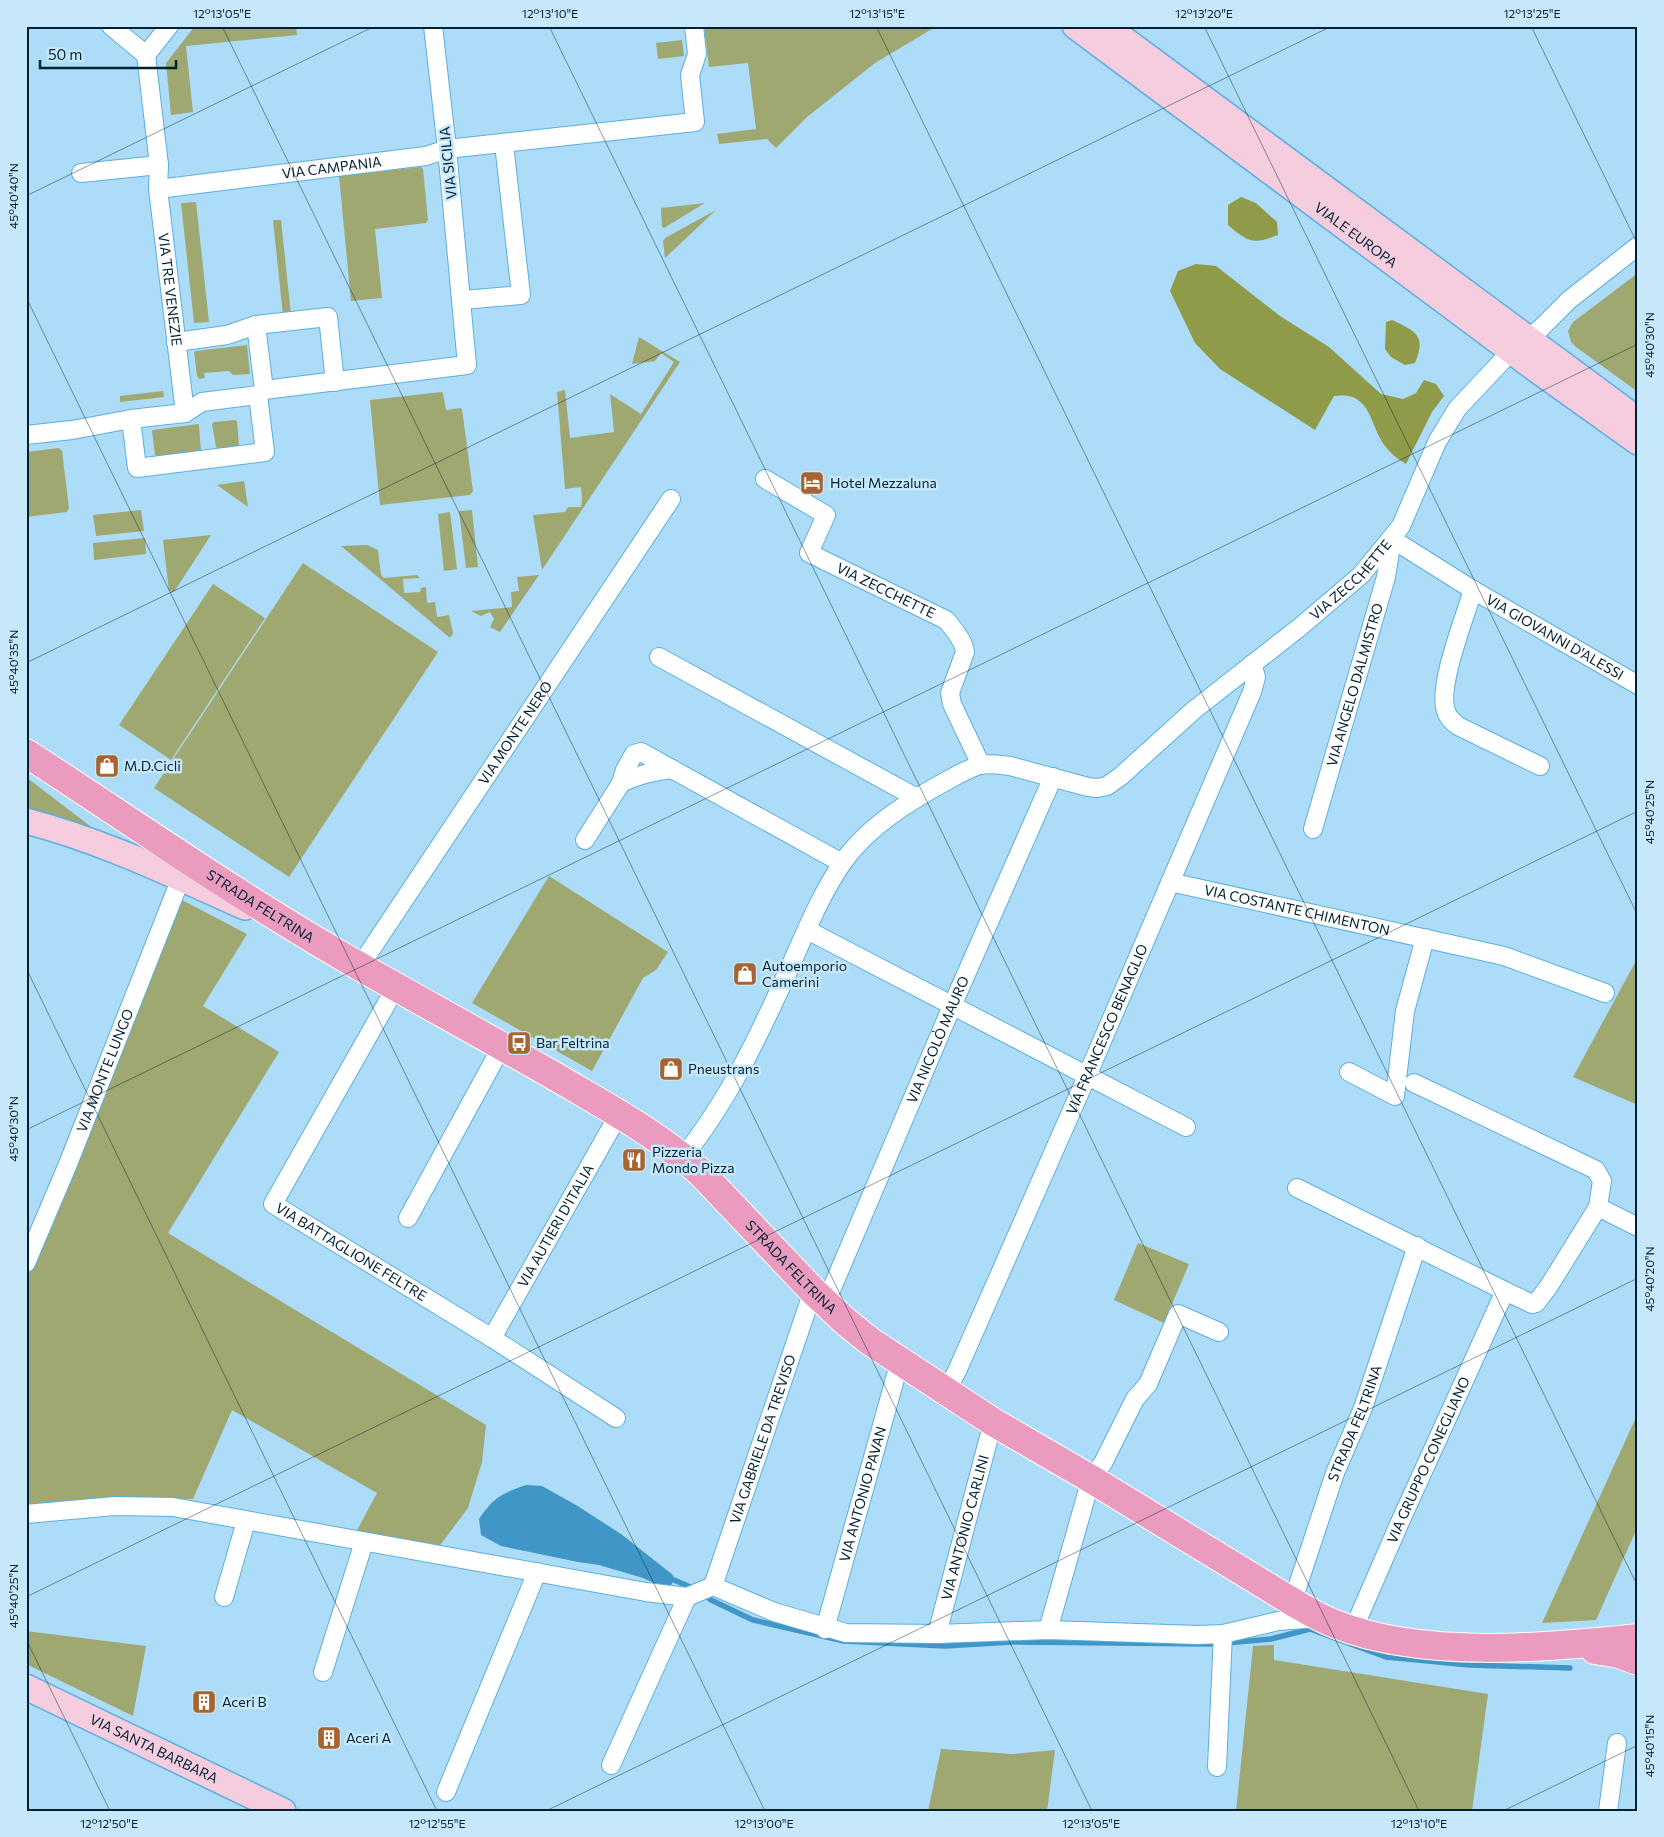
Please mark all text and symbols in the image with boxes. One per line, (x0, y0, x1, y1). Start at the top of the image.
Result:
text: 12°13'05"E (193, 6, 251, 20)
text: 12°13'10"E (522, 6, 578, 20)
text: 12°13'15"E (849, 6, 905, 20)
text: 12°13'20"E (1175, 6, 1233, 20)
text: 12°13'25"E (1503, 6, 1561, 20)
scale bar (40, 38, 176, 70)
text: 50 m (48, 45, 82, 63)
street label: VIA SICILIA (435, 125, 460, 200)
street label: VIA CAMPANIA (281, 153, 383, 182)
text: 45°40'40"N (6, 163, 20, 229)
street label: VIALE EUROPA (1311, 198, 1401, 271)
street label: VIA TRE VENEZIE (155, 232, 186, 347)
text: 45°40'30"N (1642, 312, 1656, 378)
hotel icon: Hotel Mezzaluna (799, 470, 825, 496)
place label: Hotel Mezzaluna (830, 474, 937, 491)
street label: VIA ZECCHETTE (1306, 536, 1394, 623)
street label: VIA ZECCHETTE (834, 559, 938, 621)
street label: VIA GIOVANNI D'ALESSI (1483, 590, 1627, 683)
street label: VIA ANGELO DALMISTRO (1323, 601, 1386, 768)
text: 45°40'35"N (6, 630, 20, 694)
street label: VIA MONTE NERO (474, 678, 555, 788)
shop icon: M.D.Cicli (94, 753, 120, 779)
place label: M.D.Cicli (124, 757, 181, 774)
text: 45°40'25"N (1642, 780, 1656, 844)
street label: STRADA FELTRINA (204, 865, 318, 946)
street label: VIA COSTANTE CHIMENTON (1203, 881, 1392, 938)
street label: VIA FRANCESCO BENAGLIO (1062, 941, 1151, 1117)
place label: Autoemporio Camerini (762, 957, 847, 990)
shop icon: Autoemporio Camerini (732, 961, 758, 987)
street label: VIA NICOLÒ MAURO (903, 973, 972, 1106)
street label: VIA MONTE LUNGO (72, 1006, 137, 1135)
bus stop icon: Bar Feltrina (506, 1030, 532, 1056)
place label: Bar Feltrina (536, 1034, 610, 1051)
shop icon: Pneustrans (658, 1056, 684, 1082)
place label: Pneustrans (688, 1060, 759, 1077)
text: 45°40'30"N (6, 1096, 20, 1162)
place label: Pizzeria Mondo Pizza (652, 1143, 735, 1176)
restaurant icon: Pizzeria Mondo Pizza (621, 1147, 647, 1173)
street label: VIA AUTIERI D'ITALIA (514, 1161, 597, 1290)
street label: VIA BATTAGLIONE FELTRE (273, 1199, 430, 1304)
street label: STRADA FELTRINA (742, 1216, 841, 1317)
text: 45°40'20"N (1642, 1246, 1656, 1312)
street label: VIA GABRIELE DA TREVISO (726, 1352, 799, 1526)
street label: STRADA FELTRINA (1324, 1362, 1385, 1483)
street label: VIA GRUPPO CONEGLIANO (1383, 1374, 1473, 1546)
street label: VIA ANTONIO PAVAN (835, 1424, 889, 1564)
street label: VIA ANTONIO CARLINI (937, 1453, 992, 1602)
text: 45°40'25"N (6, 1564, 20, 1628)
building icon: Aceri B (191, 1689, 217, 1715)
place label: Aceri B (222, 1693, 267, 1710)
street label: VIA SANTA BARBARA (87, 1710, 221, 1787)
text: 45°40'15"N (1642, 1715, 1656, 1777)
building icon: Aceri A (316, 1725, 342, 1751)
place label: Aceri A (346, 1729, 392, 1746)
text: 12°12'50"E (80, 1816, 138, 1830)
text: 12°12'55"E (408, 1816, 466, 1830)
text: 12°13'00"E (734, 1816, 794, 1830)
text: 12°13'05"E (1062, 1816, 1120, 1830)
text: 12°13'10"E (1391, 1816, 1447, 1830)

